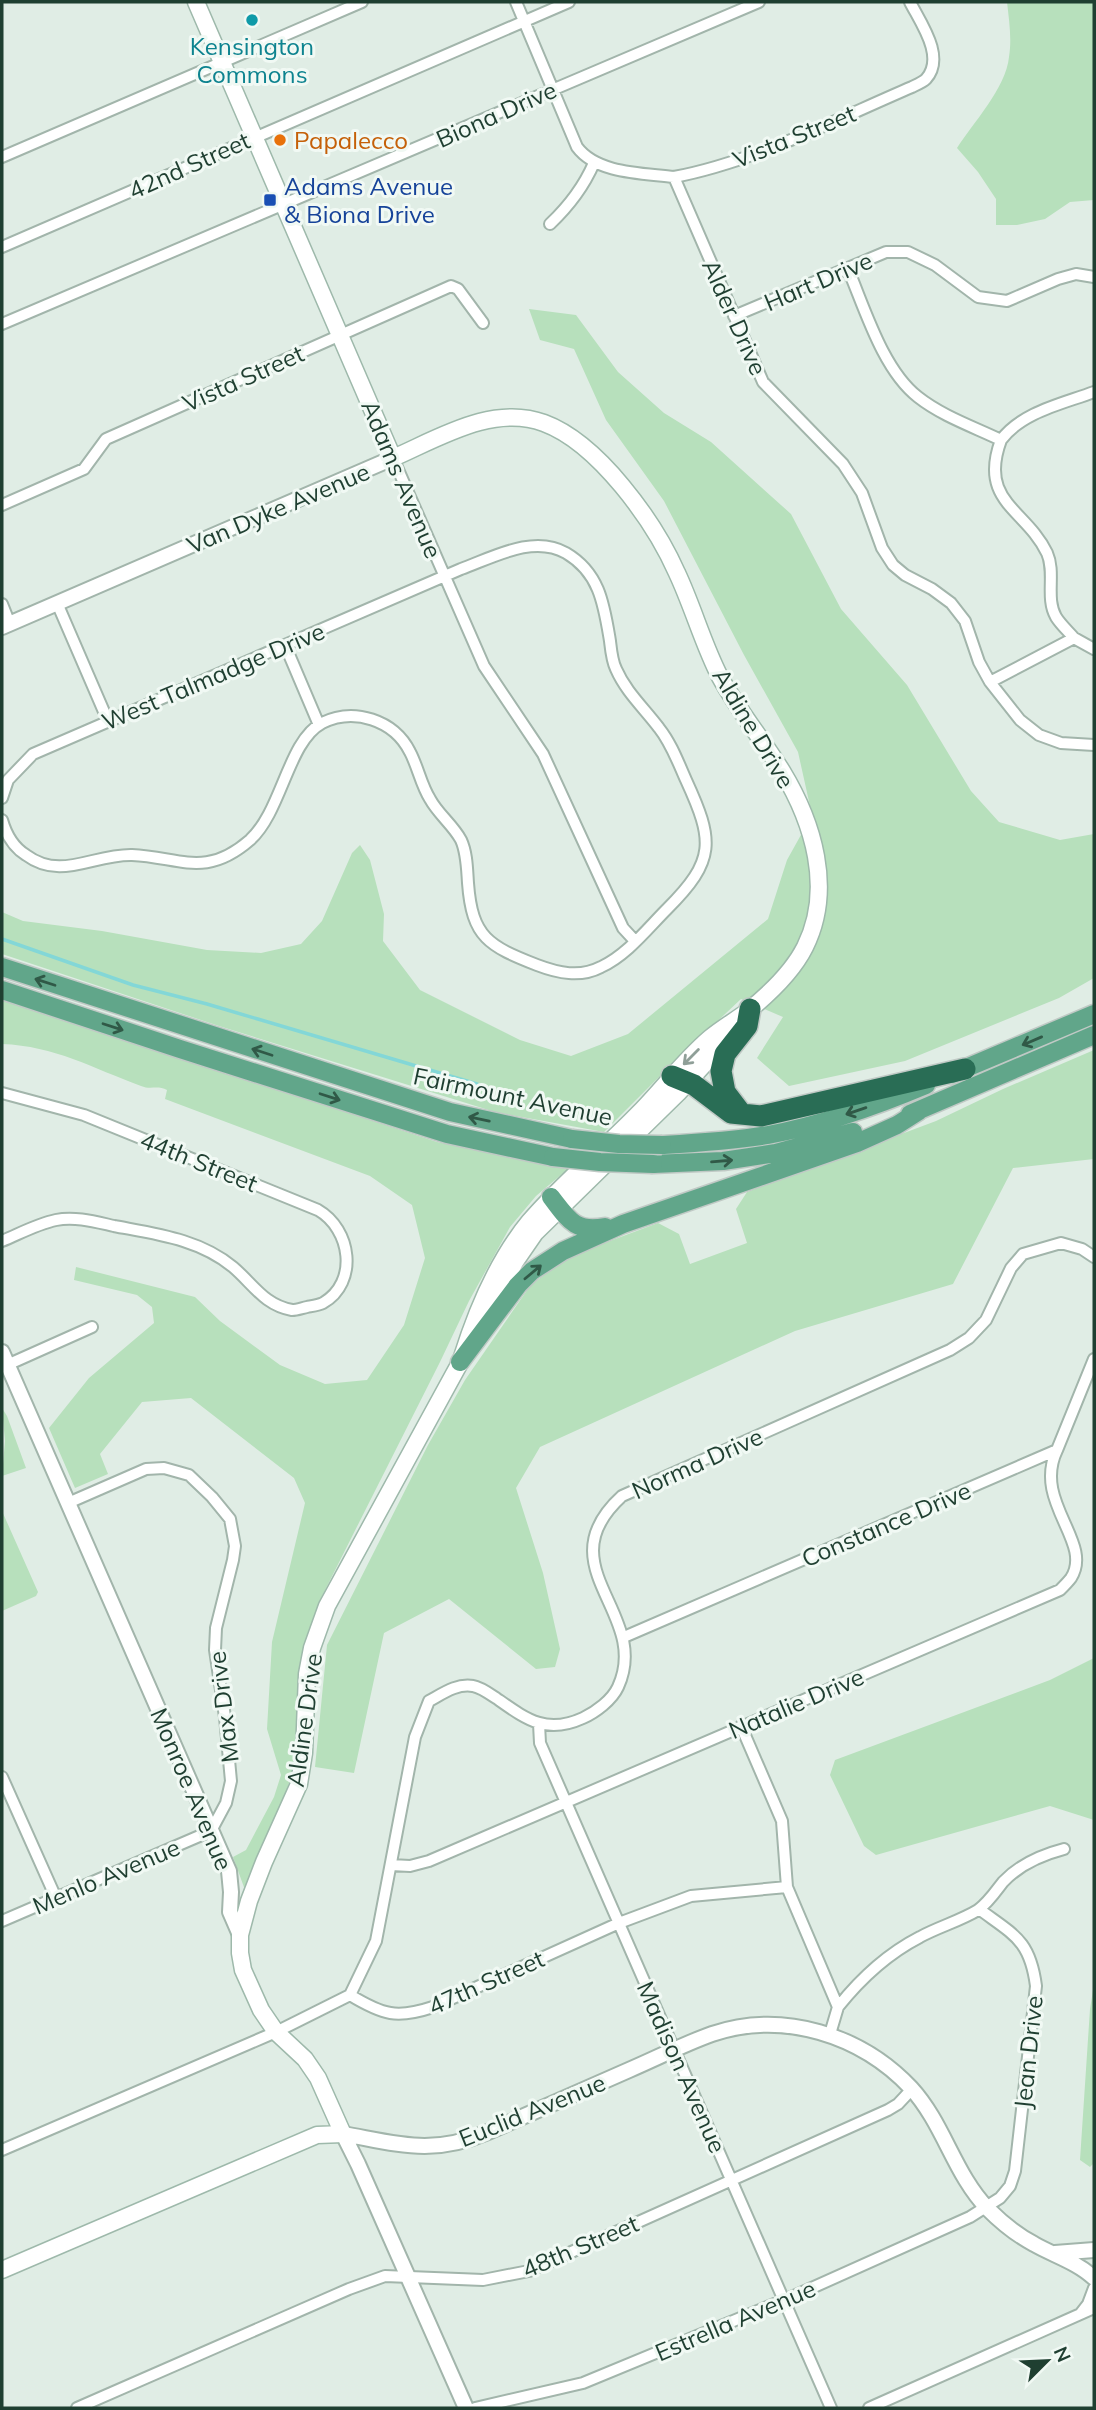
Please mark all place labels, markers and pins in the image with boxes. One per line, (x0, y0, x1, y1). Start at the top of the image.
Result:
marker: Kensington Commons (244, 12, 260, 28)
place label: Kensington Commons (190, 31, 314, 89)
place label: Papalecco (294, 125, 408, 155)
marker: Papalecco (272, 132, 288, 148)
place label: Adams Avenue & Biona Drive (284, 171, 453, 229)
marker: Adams Avenue & Biona Drive (262, 192, 278, 208)

